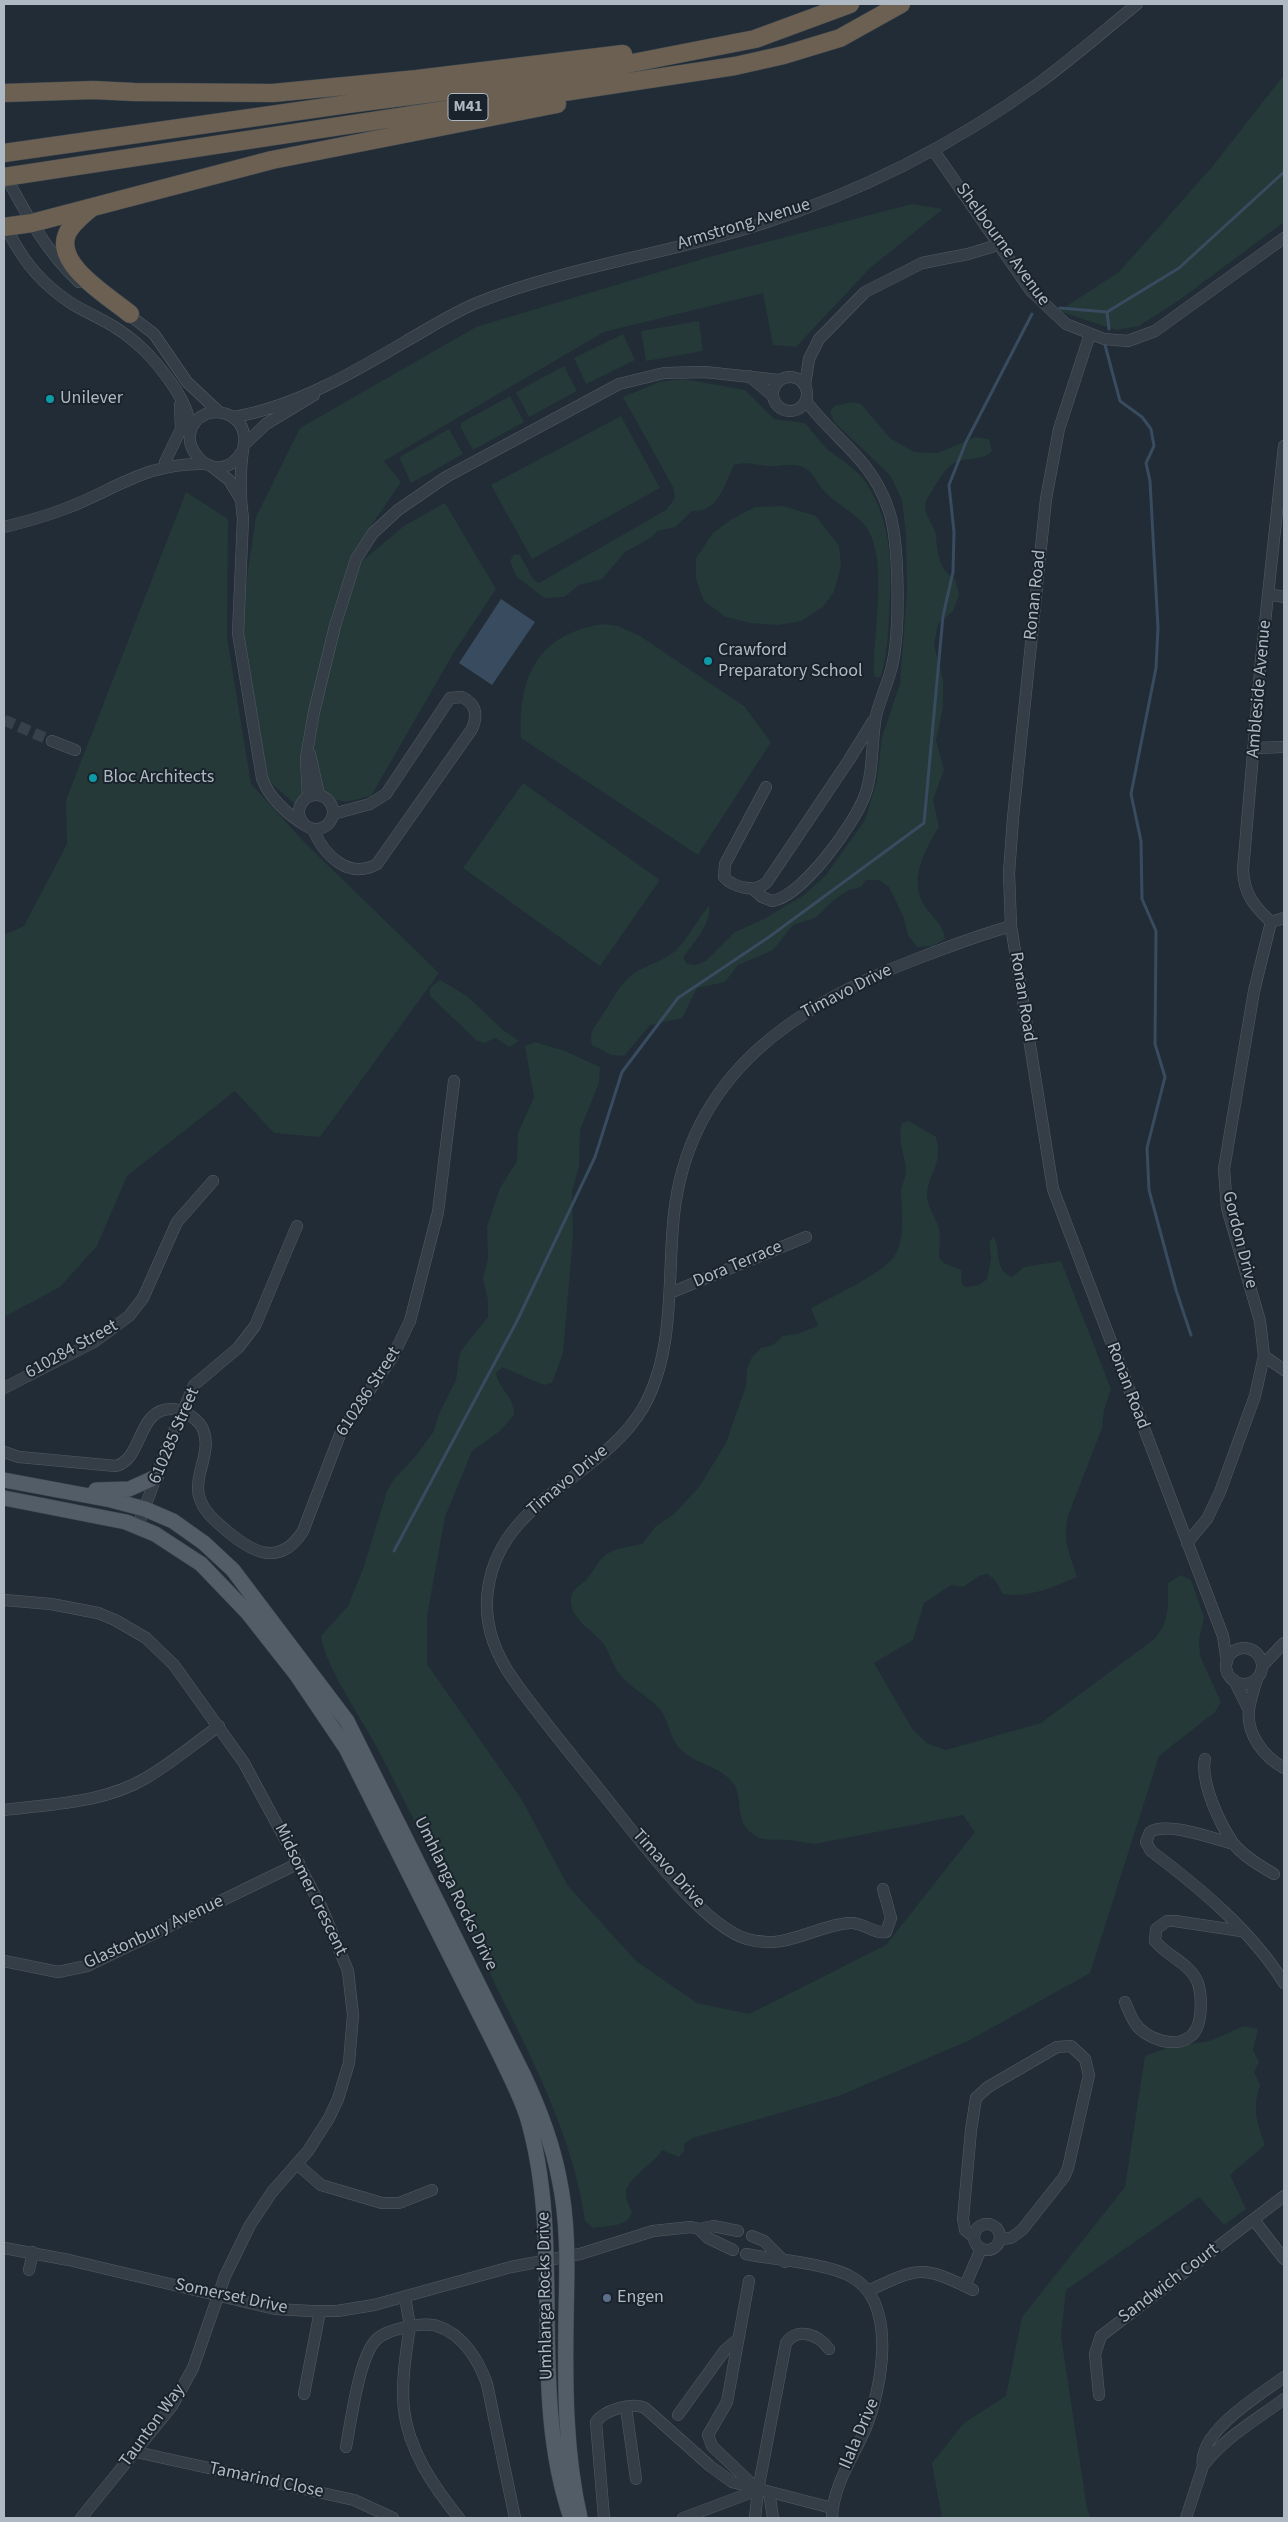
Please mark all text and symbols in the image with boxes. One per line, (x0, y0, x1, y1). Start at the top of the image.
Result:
road number: M41 (448, 94, 488, 120)
street label: Shelbourne Avenue (950, 179, 1054, 311)
street label: Armstrong Avenue (675, 194, 813, 256)
place label: Unilever (60, 388, 123, 410)
marker: Unilever (44, 393, 56, 405)
street label: Ronan Road (1021, 549, 1051, 641)
street label: Ambleside Avenue (1243, 619, 1277, 759)
place label: Crawford Preparatory School (718, 640, 863, 682)
marker: Crawford Preparatory School (702, 655, 714, 667)
place label: Bloc Architects (103, 767, 214, 789)
marker: Bloc Architects (87, 772, 99, 784)
street label: Ronan Road (1004, 950, 1040, 1044)
street label: Timavo Drive (798, 960, 896, 1024)
street label: Gordon Drive (1217, 1189, 1261, 1291)
street label: Dora Terrace (690, 1237, 786, 1293)
street label: 610284 Street (22, 1316, 122, 1384)
street label: Ronan Road (1101, 1340, 1153, 1432)
street label: 610286 Street (332, 1343, 406, 1441)
street label: 610285 Street (145, 1385, 205, 1487)
street label: Timavo Drive (523, 1441, 613, 1521)
street label: Umhlanga Rocks Drive (408, 1814, 502, 1974)
street label: Midsomer Crescent (269, 1821, 351, 1959)
street label: Timavo Drive (627, 1825, 709, 1913)
street label: Glastonbury Avenue (81, 1891, 227, 1975)
street label: Umhlanga Rocks Drive (534, 2212, 558, 2380)
street label: Sandwich Court (1115, 2239, 1223, 2329)
street label: Somerset Drive (173, 2275, 289, 2319)
place label: Engen (617, 2287, 664, 2309)
marker: Engen (601, 2292, 613, 2304)
street label: Taunton Way (116, 2380, 190, 2472)
street label: Ilala Drive (835, 2395, 885, 2473)
street label: Tamarind Close (207, 2458, 325, 2504)

